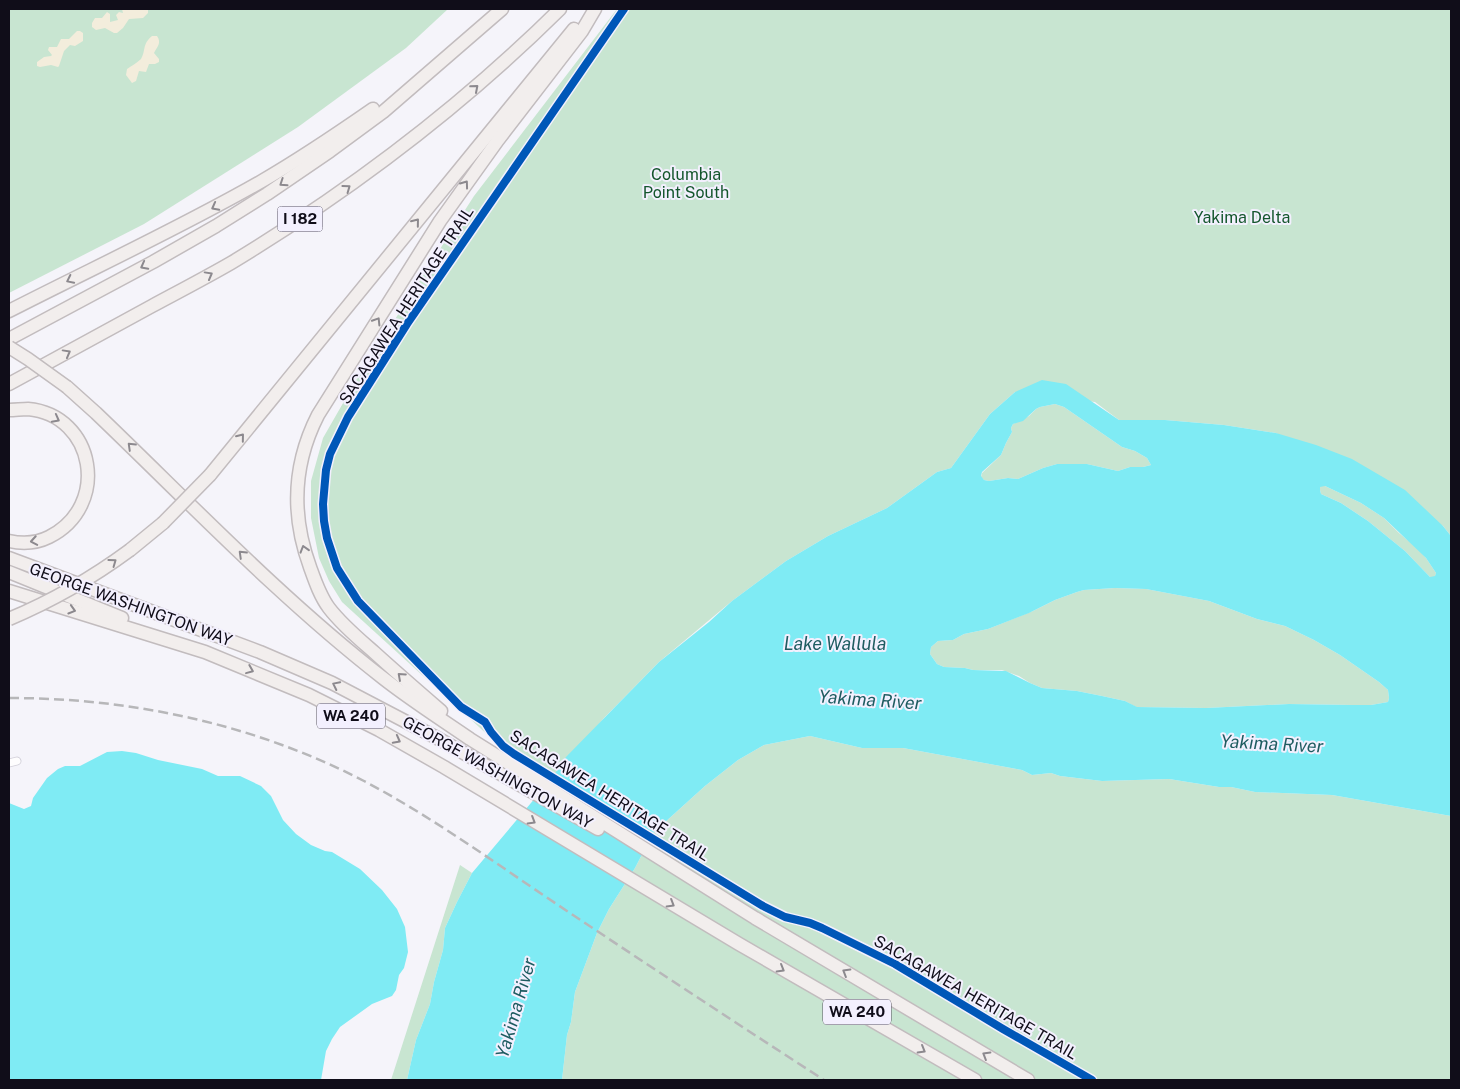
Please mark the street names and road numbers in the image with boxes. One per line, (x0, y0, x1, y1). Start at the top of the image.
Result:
street label: SACAGAWEA HERITAGE TRAIL (335, 203, 478, 408)
road number: I 182 (278, 206, 322, 232)
street label: GEORGE WASHINGTON WAY (27, 559, 235, 650)
road number: WA 240 (317, 704, 385, 728)
street label: GEORGE WASHINGTON WAY (399, 712, 596, 833)
street label: SACAGAWEA HERITAGE TRAIL (506, 726, 713, 865)
street label: SACAGAWEA HERITAGE TRAIL (871, 931, 1081, 1064)
road number: WA 240 (823, 1000, 891, 1024)

